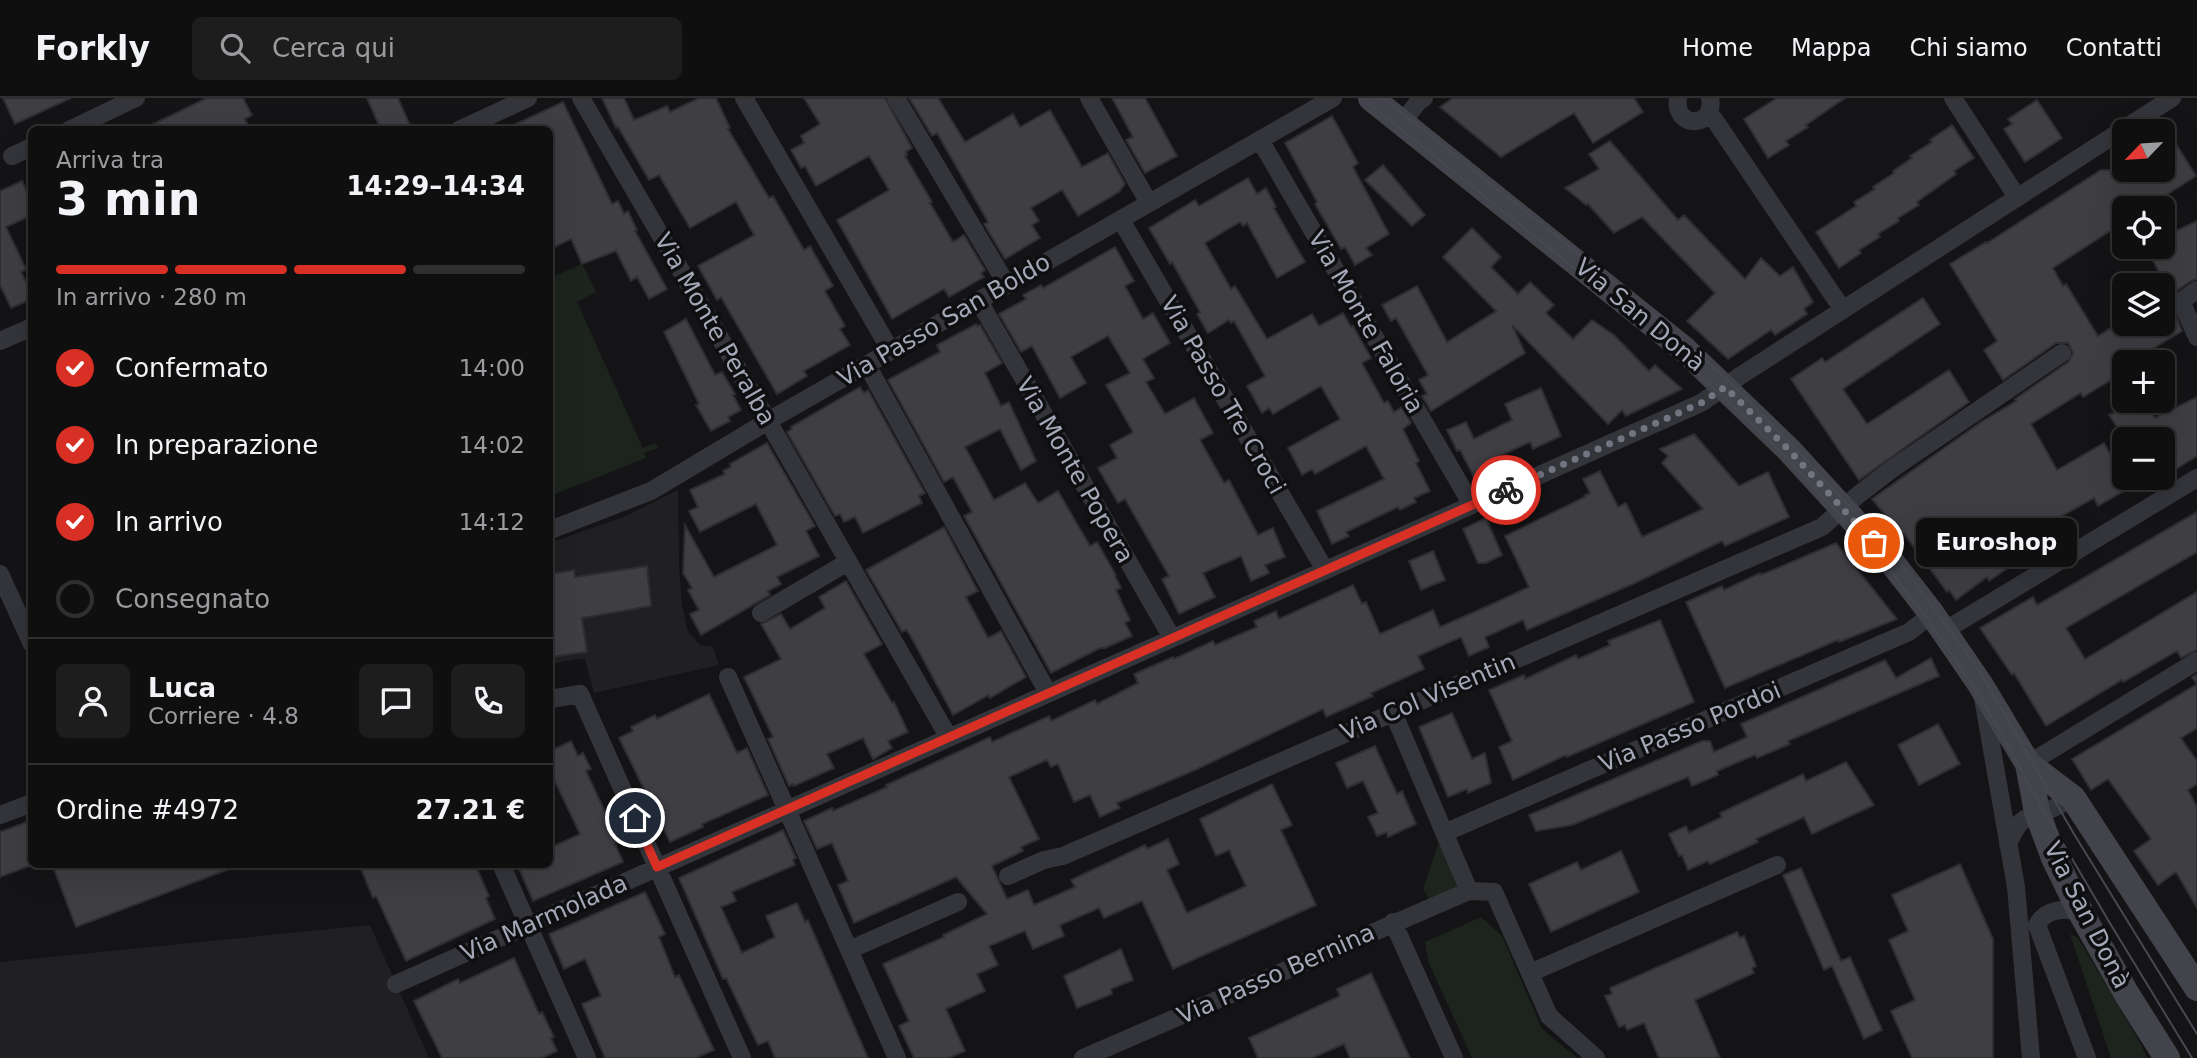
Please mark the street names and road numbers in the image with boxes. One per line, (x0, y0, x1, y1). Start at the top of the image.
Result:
street label: Via Monte Faloria (1302, 226, 1430, 418)
street label: Via Monte Peralba (649, 228, 781, 430)
street label: Via Passo San Boldo (833, 248, 1055, 392)
street label: Via San Donà (1569, 253, 1711, 377)
street label: Via Passo Tre Croci (1155, 291, 1291, 499)
street label: Via Monte Popera (1010, 372, 1140, 568)
street label: Via Col Visentin (1336, 648, 1520, 746)
street label: Via Passo Pordoi (1595, 676, 1785, 778)
street label: Via San Donà (2038, 837, 2136, 993)
street label: Via Marmolada (456, 869, 632, 967)
street label: Via Passo Bernina (1173, 918, 1379, 1030)

